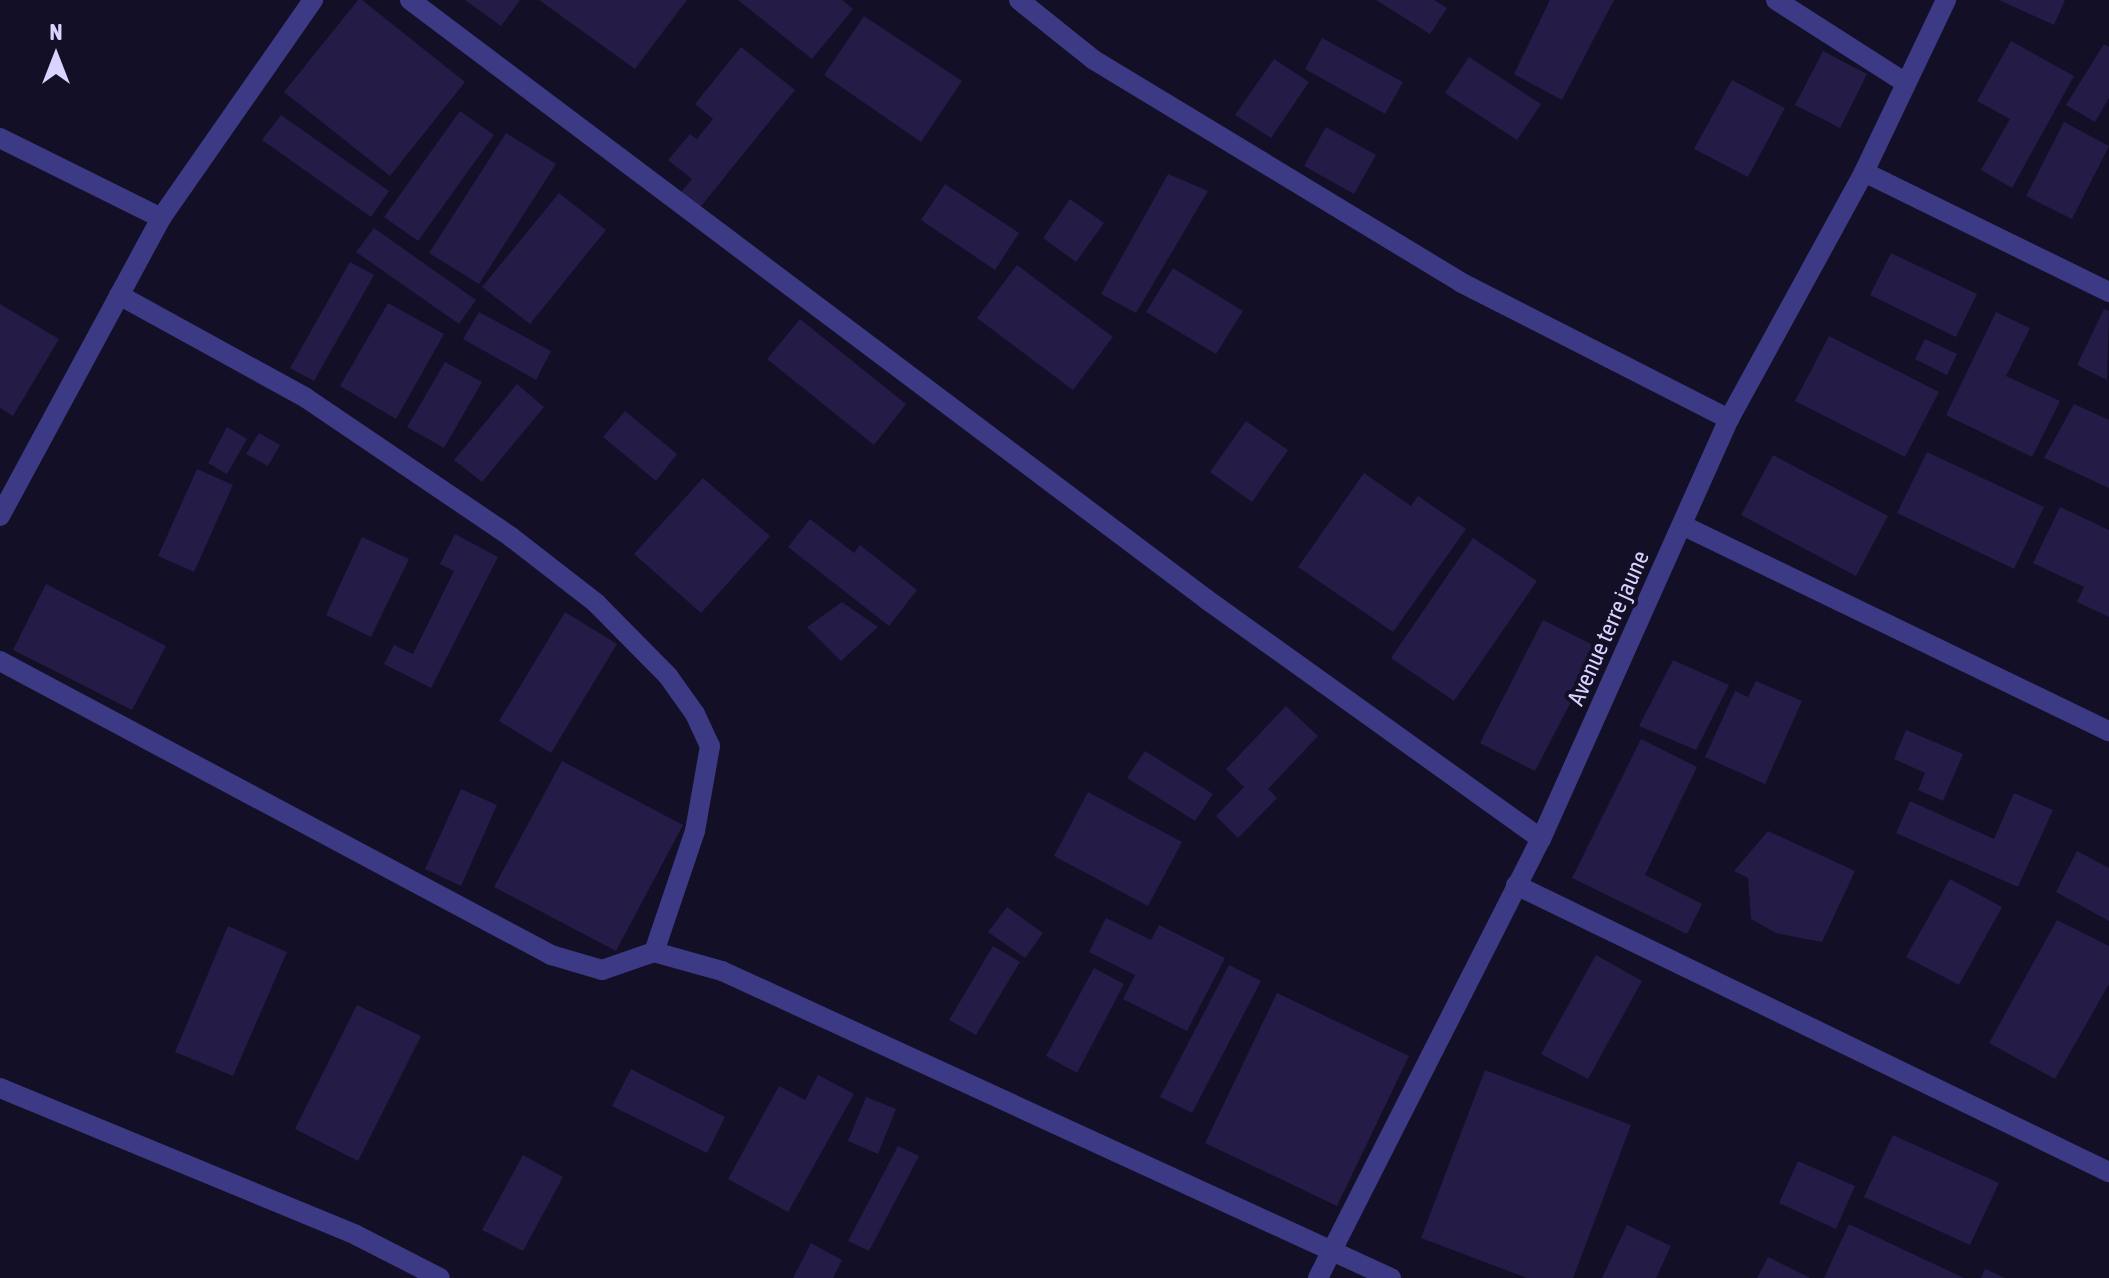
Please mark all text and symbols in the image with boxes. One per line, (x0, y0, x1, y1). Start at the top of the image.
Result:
north arrow (16, 16, 96, 96)
text: N (50, 19, 62, 45)
street label: Avenue terre jaune (1561, 546, 1655, 710)

